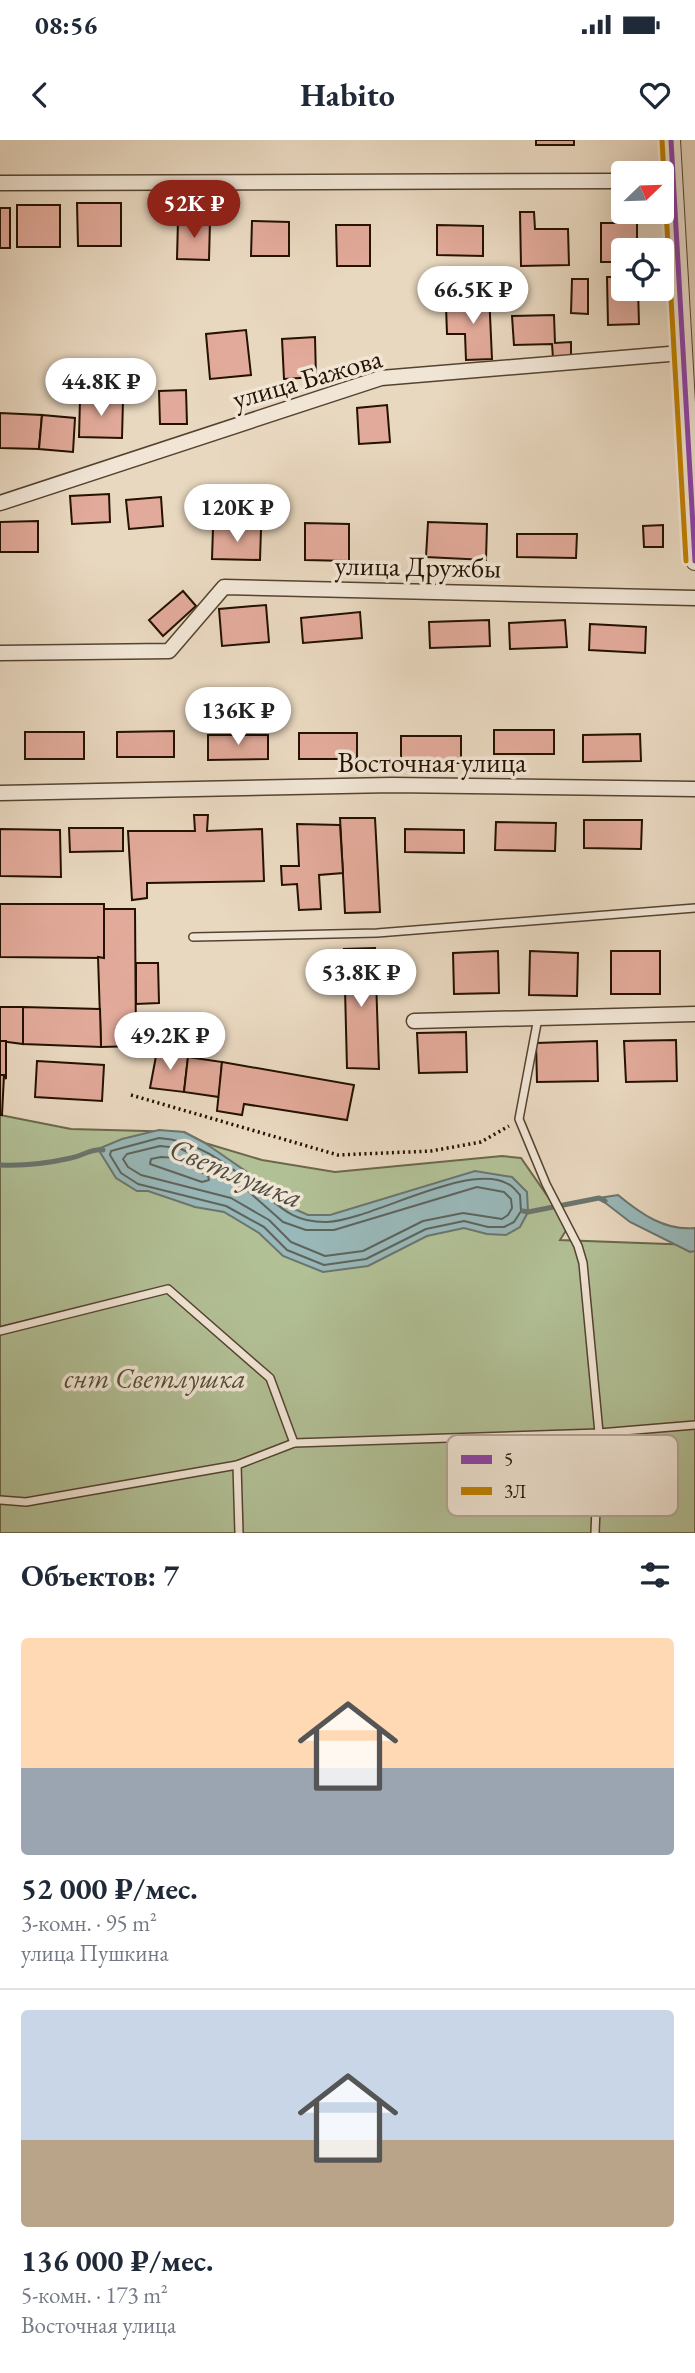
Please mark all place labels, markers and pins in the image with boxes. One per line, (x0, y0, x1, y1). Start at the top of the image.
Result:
pin: 52K ₽ (145, 181, 243, 240)
pin: 66.5K ₽ (408, 267, 538, 326)
pin: 44.8K ₽ (36, 358, 166, 418)
pin: 120K ₽ (180, 484, 294, 544)
pin: 136K ₽ (181, 688, 295, 747)
pin: 53.8K ₽ (296, 950, 426, 1009)
pin: 49.2K ₽ (105, 1012, 235, 1072)

